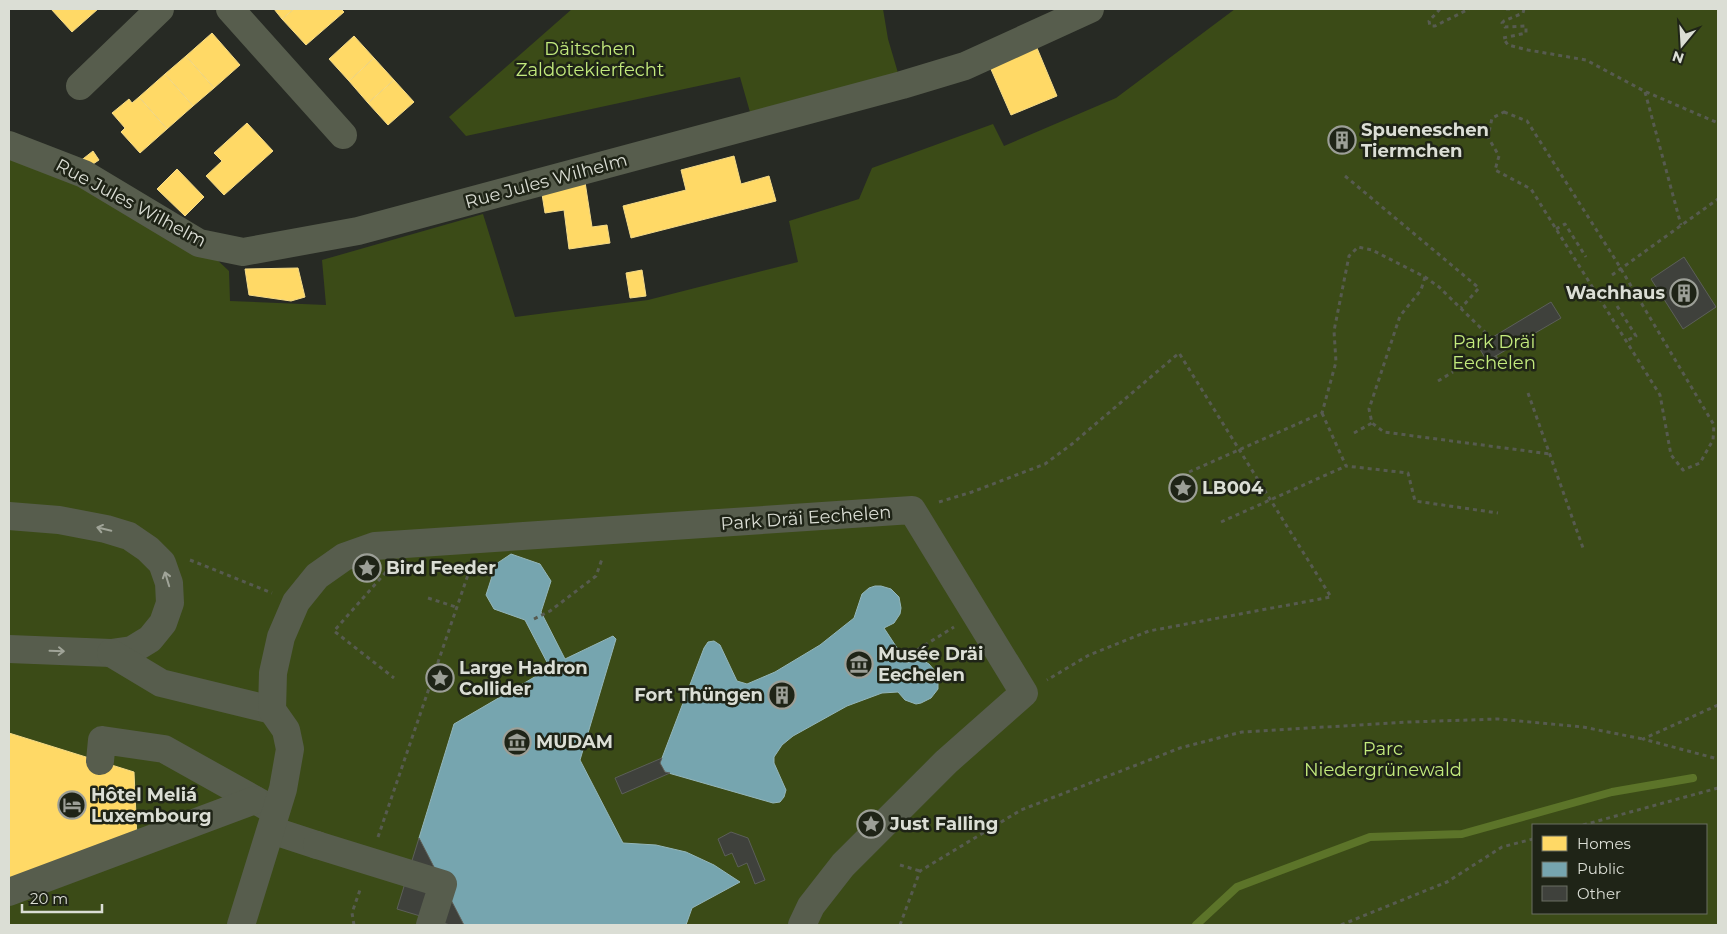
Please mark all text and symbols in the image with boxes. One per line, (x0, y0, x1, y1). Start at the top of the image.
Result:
north arrow (1657, 20, 1707, 70)
park label: Däitschen Zaldotekierfecht (516, 38, 664, 81)
text: N (1670, 47, 1686, 68)
place label: Spueneschen Tiermchen (1361, 119, 1489, 162)
building icon: Spueneschen Tiermchen (1327, 125, 1357, 155)
street label: Rue Jules Wilhelm (462, 149, 630, 213)
street label: Rue Jules Wilhelm (52, 154, 210, 252)
building icon: Wachhaus (1669, 278, 1699, 308)
place label: Wachhaus (1565, 282, 1665, 304)
park label: Park Dräi Eechelen (1452, 331, 1536, 374)
place icon: LB004 (1168, 473, 1198, 503)
place label: LB004 (1202, 477, 1264, 499)
street label: Park Dräi Eechelen (720, 501, 892, 535)
one-way arrow (97, 524, 113, 533)
place icon: Bird Feeder (352, 553, 382, 583)
place label: Bird Feeder (386, 557, 496, 579)
one-way arrow (162, 571, 172, 587)
place label: Musée Dräi Eechelen (878, 643, 983, 686)
one-way arrow (49, 646, 65, 656)
museum icon: Musée Dräi Eechelen (844, 649, 874, 679)
place label: Large Hadron Collider (459, 657, 588, 700)
place icon: Large Hadron Collider (425, 663, 455, 693)
building icon: Fort Thüngen (767, 680, 797, 710)
place label: Fort Thüngen (634, 684, 763, 706)
museum icon: MUDAM (502, 727, 532, 757)
place label: MUDAM (536, 731, 613, 753)
park label: Parc Niedergrünewald (1304, 738, 1462, 781)
place label: Hôtel Meliá Luxembourg (91, 784, 212, 827)
hotel icon: Hôtel Meliá Luxembourg (57, 790, 87, 820)
place icon: Just Falling (856, 809, 886, 839)
place label: Just Falling (889, 813, 998, 835)
legend (1532, 824, 1707, 914)
text: Homes (1577, 834, 1631, 853)
text: Public (1577, 859, 1625, 878)
scale bar (22, 882, 102, 914)
text: Other (1577, 884, 1621, 903)
text: 20 m (30, 889, 68, 908)

